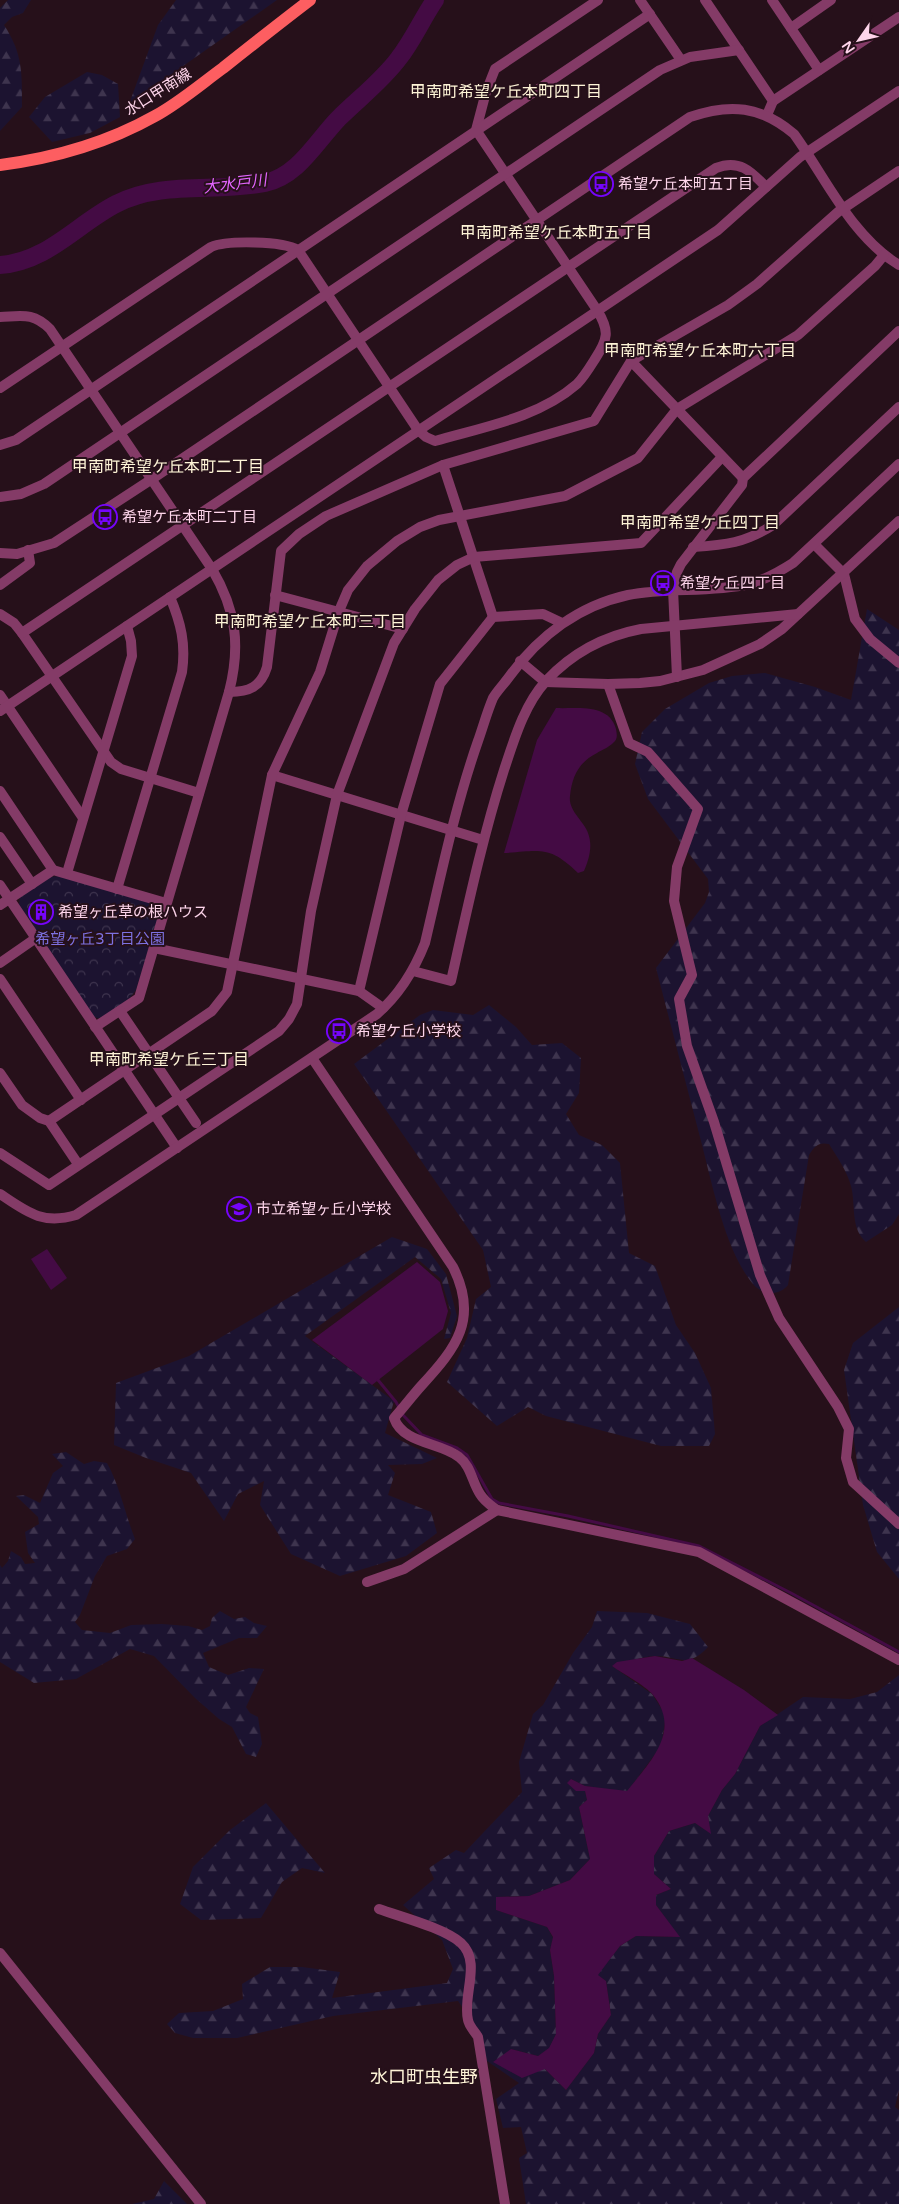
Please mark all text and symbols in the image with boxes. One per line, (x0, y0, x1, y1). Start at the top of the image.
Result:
north arrow (834, 15, 884, 65)
text: N (838, 38, 859, 56)
street label: 水口甲南線 (121, 64, 195, 120)
district label: 甲南町希望ケ丘本町四丁目 (410, 82, 602, 102)
water label: 大水戸川 (202, 170, 270, 198)
bus stop icon: 希望ケ丘本町五丁目 (588, 171, 614, 197)
place label: 希望ケ丘本町五丁目 (618, 175, 753, 193)
district label: 甲南町希望ケ丘本町五丁目 (460, 223, 652, 243)
district label: 甲南町希望ケ丘本町六丁目 (604, 341, 796, 361)
district label: 甲南町希望ケ丘本町二丁目 (72, 457, 264, 477)
bus stop icon: 希望ケ丘本町二丁目 (92, 504, 118, 530)
place label: 希望ケ丘本町二丁目 (122, 508, 257, 526)
district label: 甲南町希望ケ丘四丁目 (620, 513, 780, 533)
bus stop icon: 希望ケ丘四丁目 (650, 570, 676, 596)
place label: 希望ケ丘四丁目 (680, 574, 785, 592)
district label: 甲南町希望ケ丘本町三丁目 (214, 612, 406, 632)
building icon: 希望ヶ丘草の根ハウス (28, 899, 54, 925)
place label: 希望ヶ丘草の根ハウス (58, 903, 208, 921)
park label: 希望ヶ丘3丁目公園 (35, 930, 165, 948)
bus stop icon: 希望ケ丘小学校 (326, 1018, 352, 1044)
place label: 希望ケ丘小学校 (356, 1022, 461, 1040)
district label: 甲南町希望ケ丘三丁目 (89, 1050, 249, 1070)
school or university icon: 市立希望ヶ丘小学校 (226, 1196, 252, 1222)
place label: 市立希望ヶ丘小学校 (256, 1200, 391, 1218)
district label: 水口町虫生野 (370, 2066, 478, 2088)

